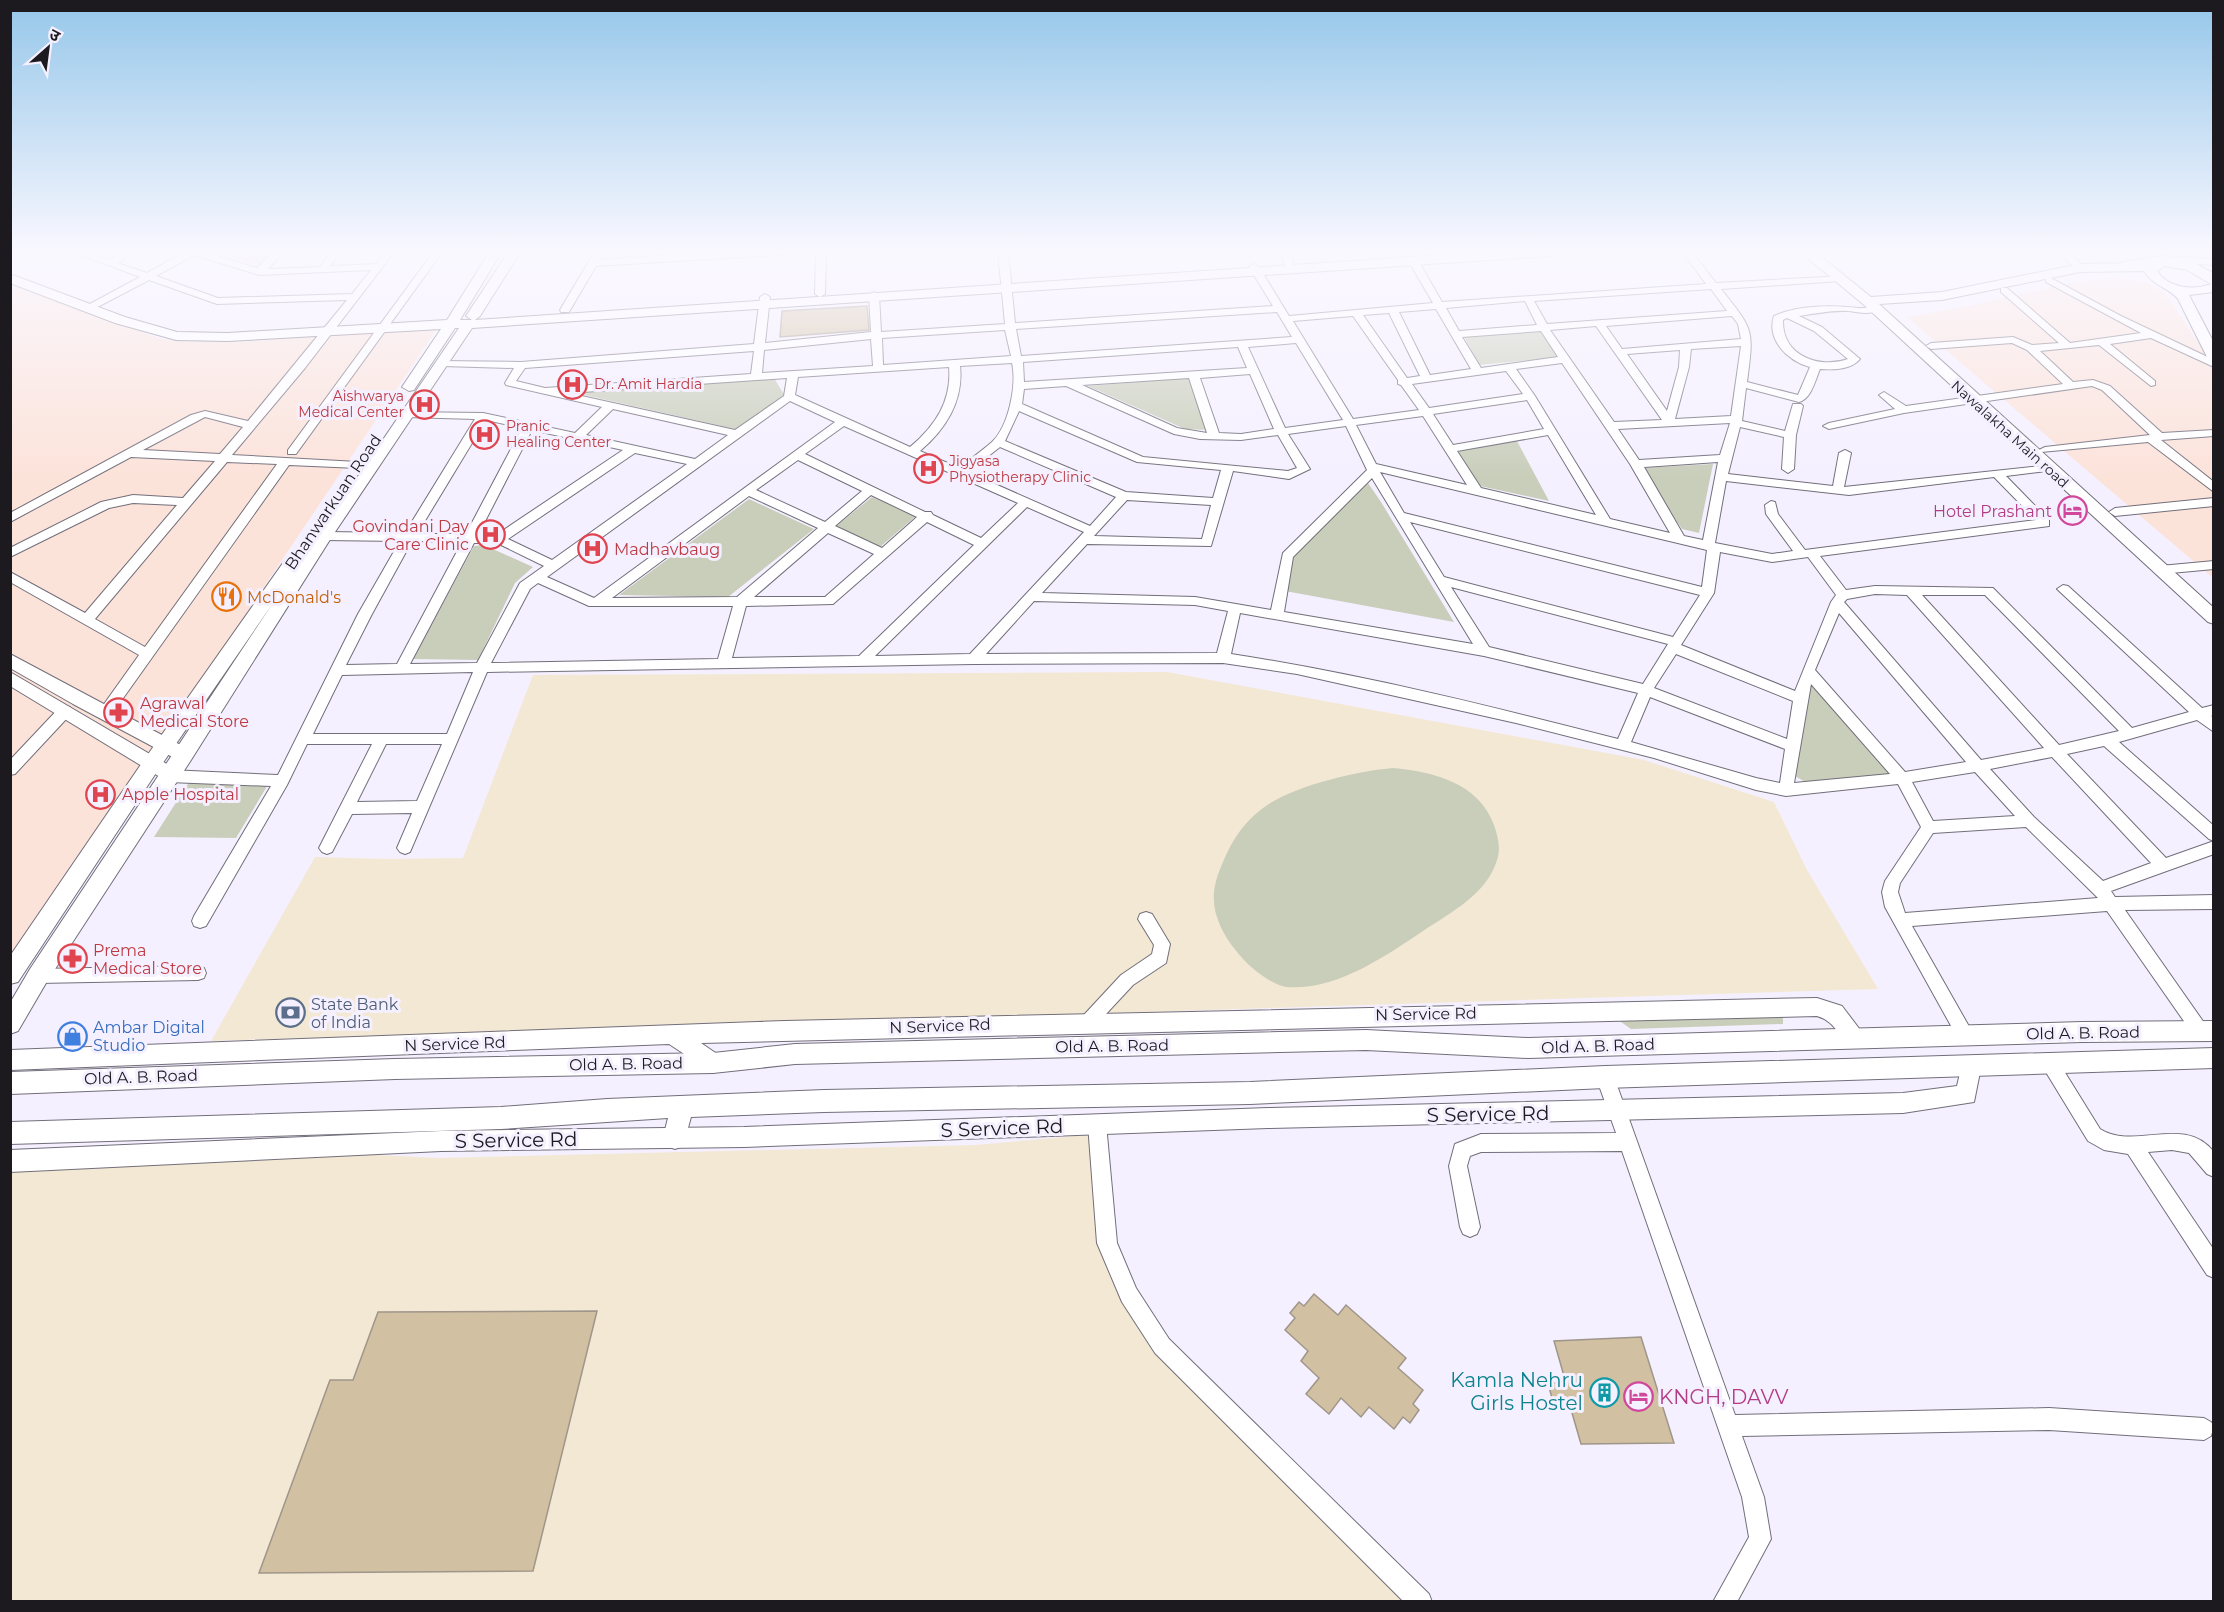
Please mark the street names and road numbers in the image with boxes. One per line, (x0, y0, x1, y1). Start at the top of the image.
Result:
street label: Nawalakha Main road (1947, 376, 2073, 492)
street label: Bhanwarkuan Road (281, 431, 385, 573)
street label: N Service Rd (1375, 1004, 1477, 1024)
street label: N Service Rd (889, 1015, 991, 1037)
street label: Old A. B. Road (2026, 1023, 2140, 1043)
street label: N Service Rd (404, 1033, 506, 1055)
street label: Old A. B. Road (1541, 1035, 1655, 1057)
street label: Old A. B. Road (1055, 1036, 1169, 1056)
street label: Old A. B. Road (569, 1054, 683, 1074)
street label: Old A. B. Road (84, 1066, 198, 1088)
street label: S Service Rd (1426, 1101, 1550, 1127)
street label: S Service Rd (940, 1114, 1064, 1142)
street label: S Service Rd (454, 1127, 578, 1153)

